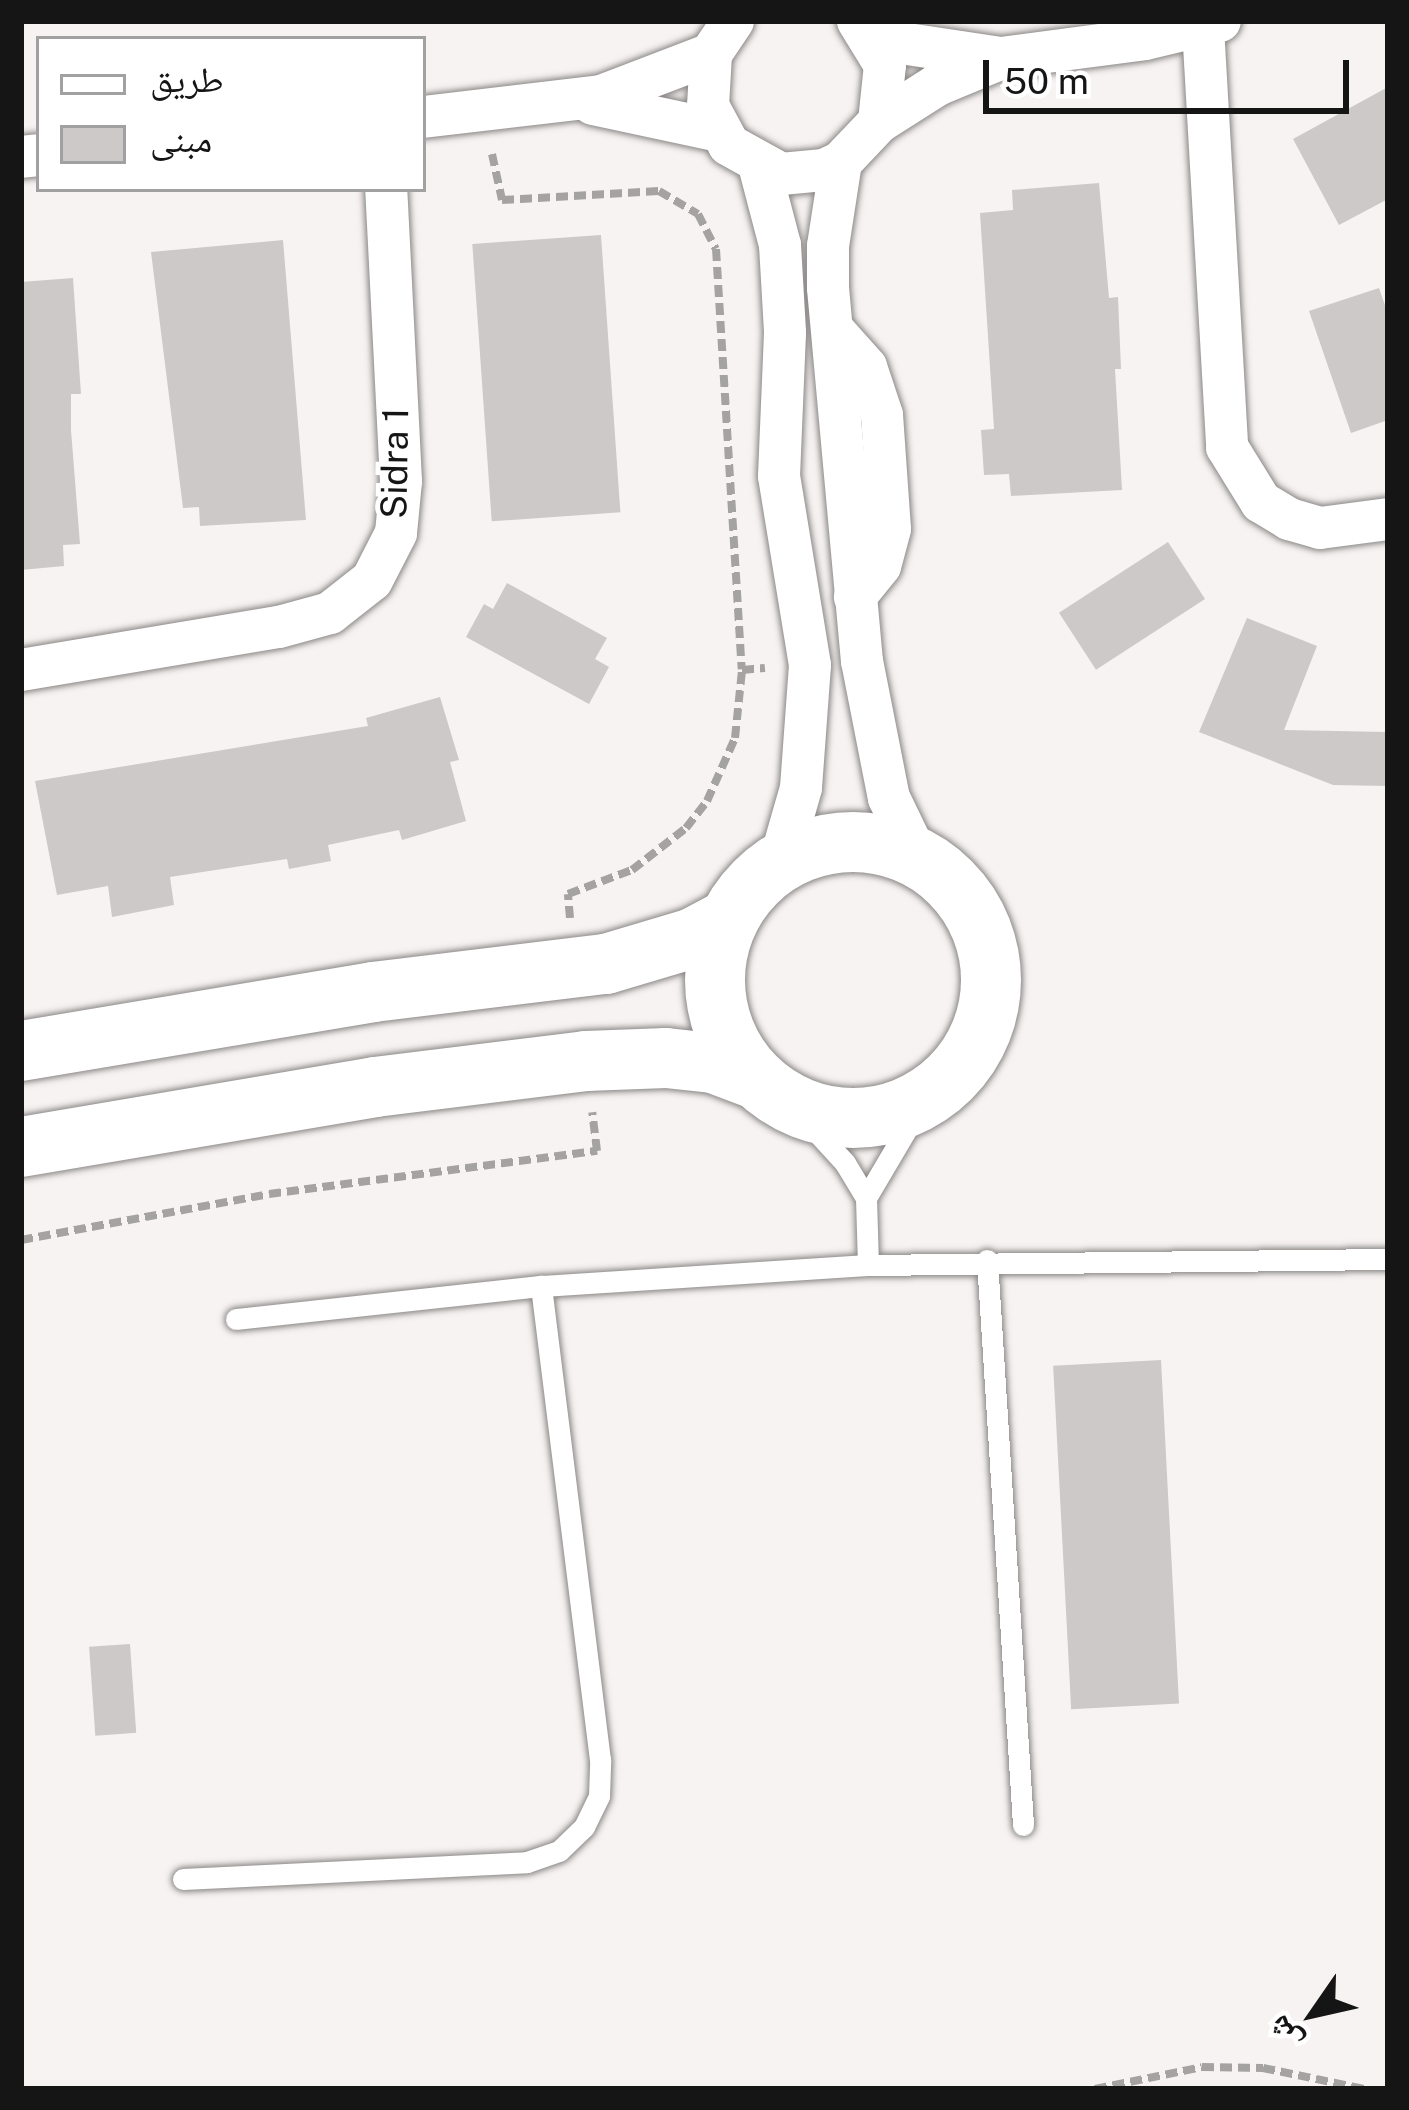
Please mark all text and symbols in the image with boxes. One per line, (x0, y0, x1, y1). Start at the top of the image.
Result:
legend (36, 36, 426, 192)
scale bar (989, 36, 1355, 110)
text: طريق (150, 58, 224, 100)
text: 50 m (1004, 60, 1089, 102)
text: مبنى (150, 118, 212, 160)
street label: Sidra 1 (372, 407, 418, 519)
north arrow (1253, 1954, 1373, 2074)
text: ش (1258, 2009, 1309, 2059)

